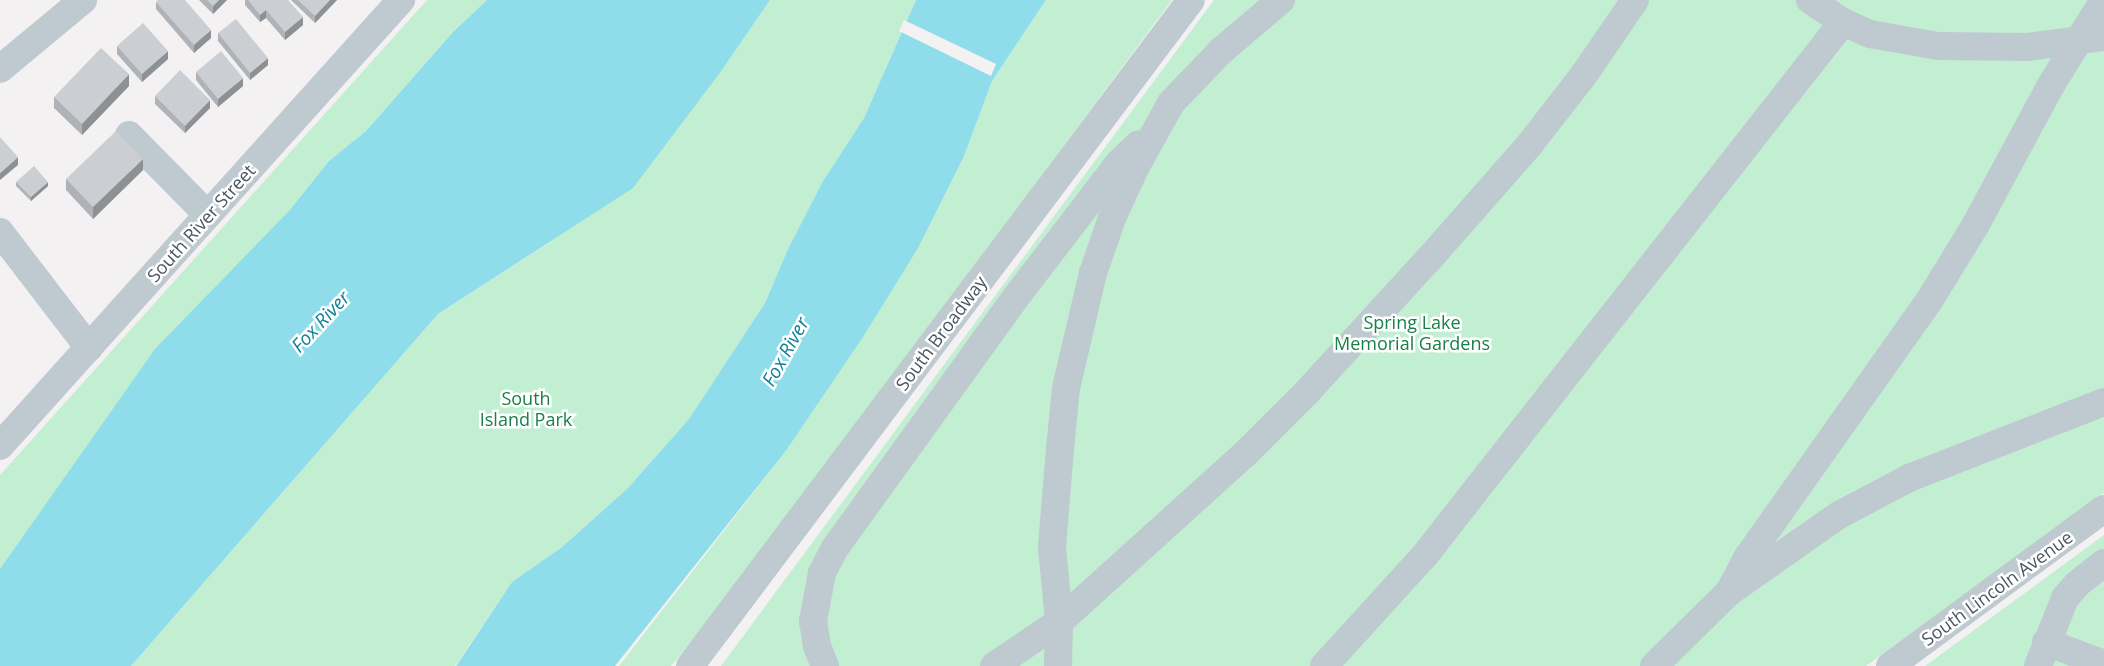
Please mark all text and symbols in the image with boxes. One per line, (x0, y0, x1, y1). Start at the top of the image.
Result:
street label: South River Street (142, 160, 260, 286)
street label: South Broadway (891, 272, 991, 394)
water label: Fox River (287, 287, 355, 357)
park label: Spring Lake Memorial Gardens (1334, 312, 1490, 354)
water label: Fox River (758, 314, 814, 390)
park label: South Island Park (480, 388, 572, 430)
street label: South Lincoln Avenue (1917, 526, 2077, 650)

